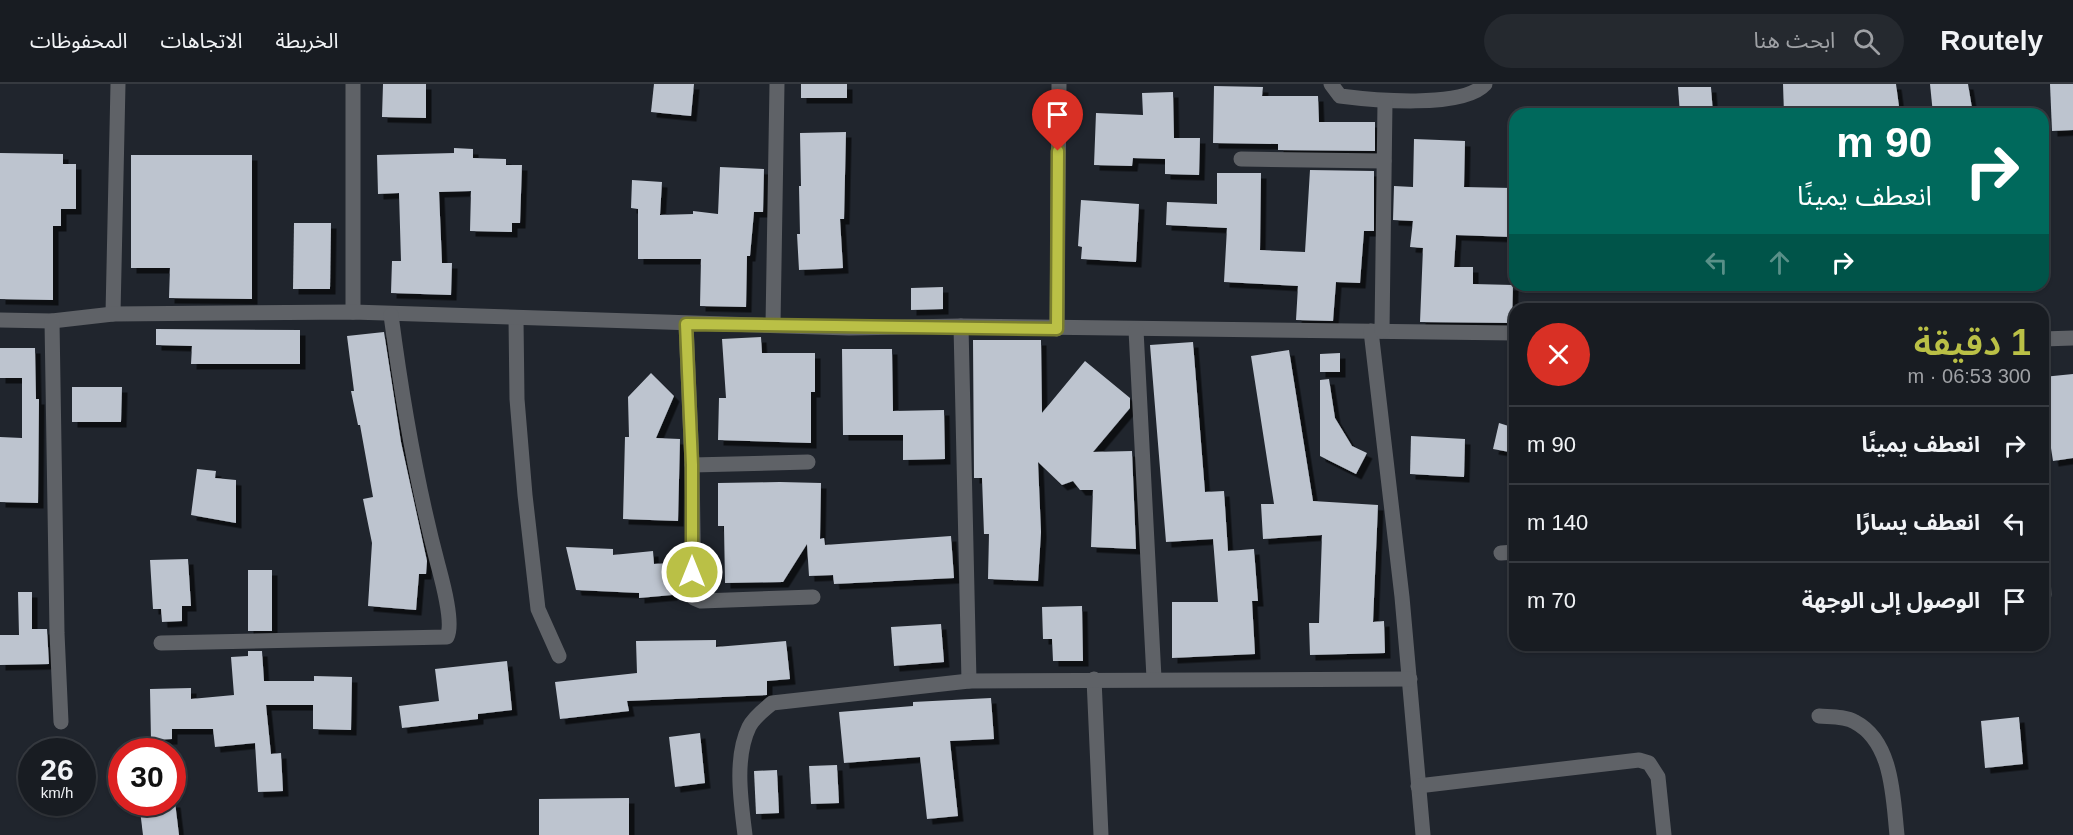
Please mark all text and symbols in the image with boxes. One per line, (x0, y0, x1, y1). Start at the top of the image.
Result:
search box (1484, 14, 1904, 68)
icon: search (1850, 25, 1883, 58)
text: Routely (1940, 25, 2043, 56)
text: ابحث هنا (1753, 28, 1835, 53)
text: المحفوظات (30, 29, 127, 52)
text: الاتجاهات (160, 29, 242, 52)
text: الخريطة (275, 29, 338, 52)
pin (1032, 89, 1083, 151)
icon: arrive (1041, 98, 1074, 131)
text: 90 m (1836, 119, 1932, 166)
icon: right (1953, 132, 2031, 210)
text: انعطف يمينًا (1797, 181, 1932, 211)
icon: left (1700, 246, 1733, 279)
icon: ahead (1763, 246, 1796, 279)
icon: right (1826, 246, 1859, 279)
text: 1 دقيقة (1914, 322, 2031, 363)
button: close (1527, 323, 1590, 386)
text: 300 m · 06:53 (1908, 365, 2031, 387)
icon: right (1998, 429, 2031, 462)
text: 90 m (1527, 432, 1576, 457)
text: انعطف يمينًا (1861, 432, 1980, 457)
icon: left (1998, 507, 2031, 540)
text: 140 m (1527, 510, 1588, 535)
text: انعطف يسارًا (1856, 510, 1980, 535)
position arrow (660, 540, 724, 604)
icon: arrive (1998, 585, 2031, 618)
text: 70 m (1527, 588, 1576, 613)
text: الوصول إلى الوجهة (1802, 588, 1980, 613)
speed limit sign: 30 (108, 738, 186, 816)
text: 26 (40, 753, 74, 786)
text: km/h (41, 784, 73, 801)

